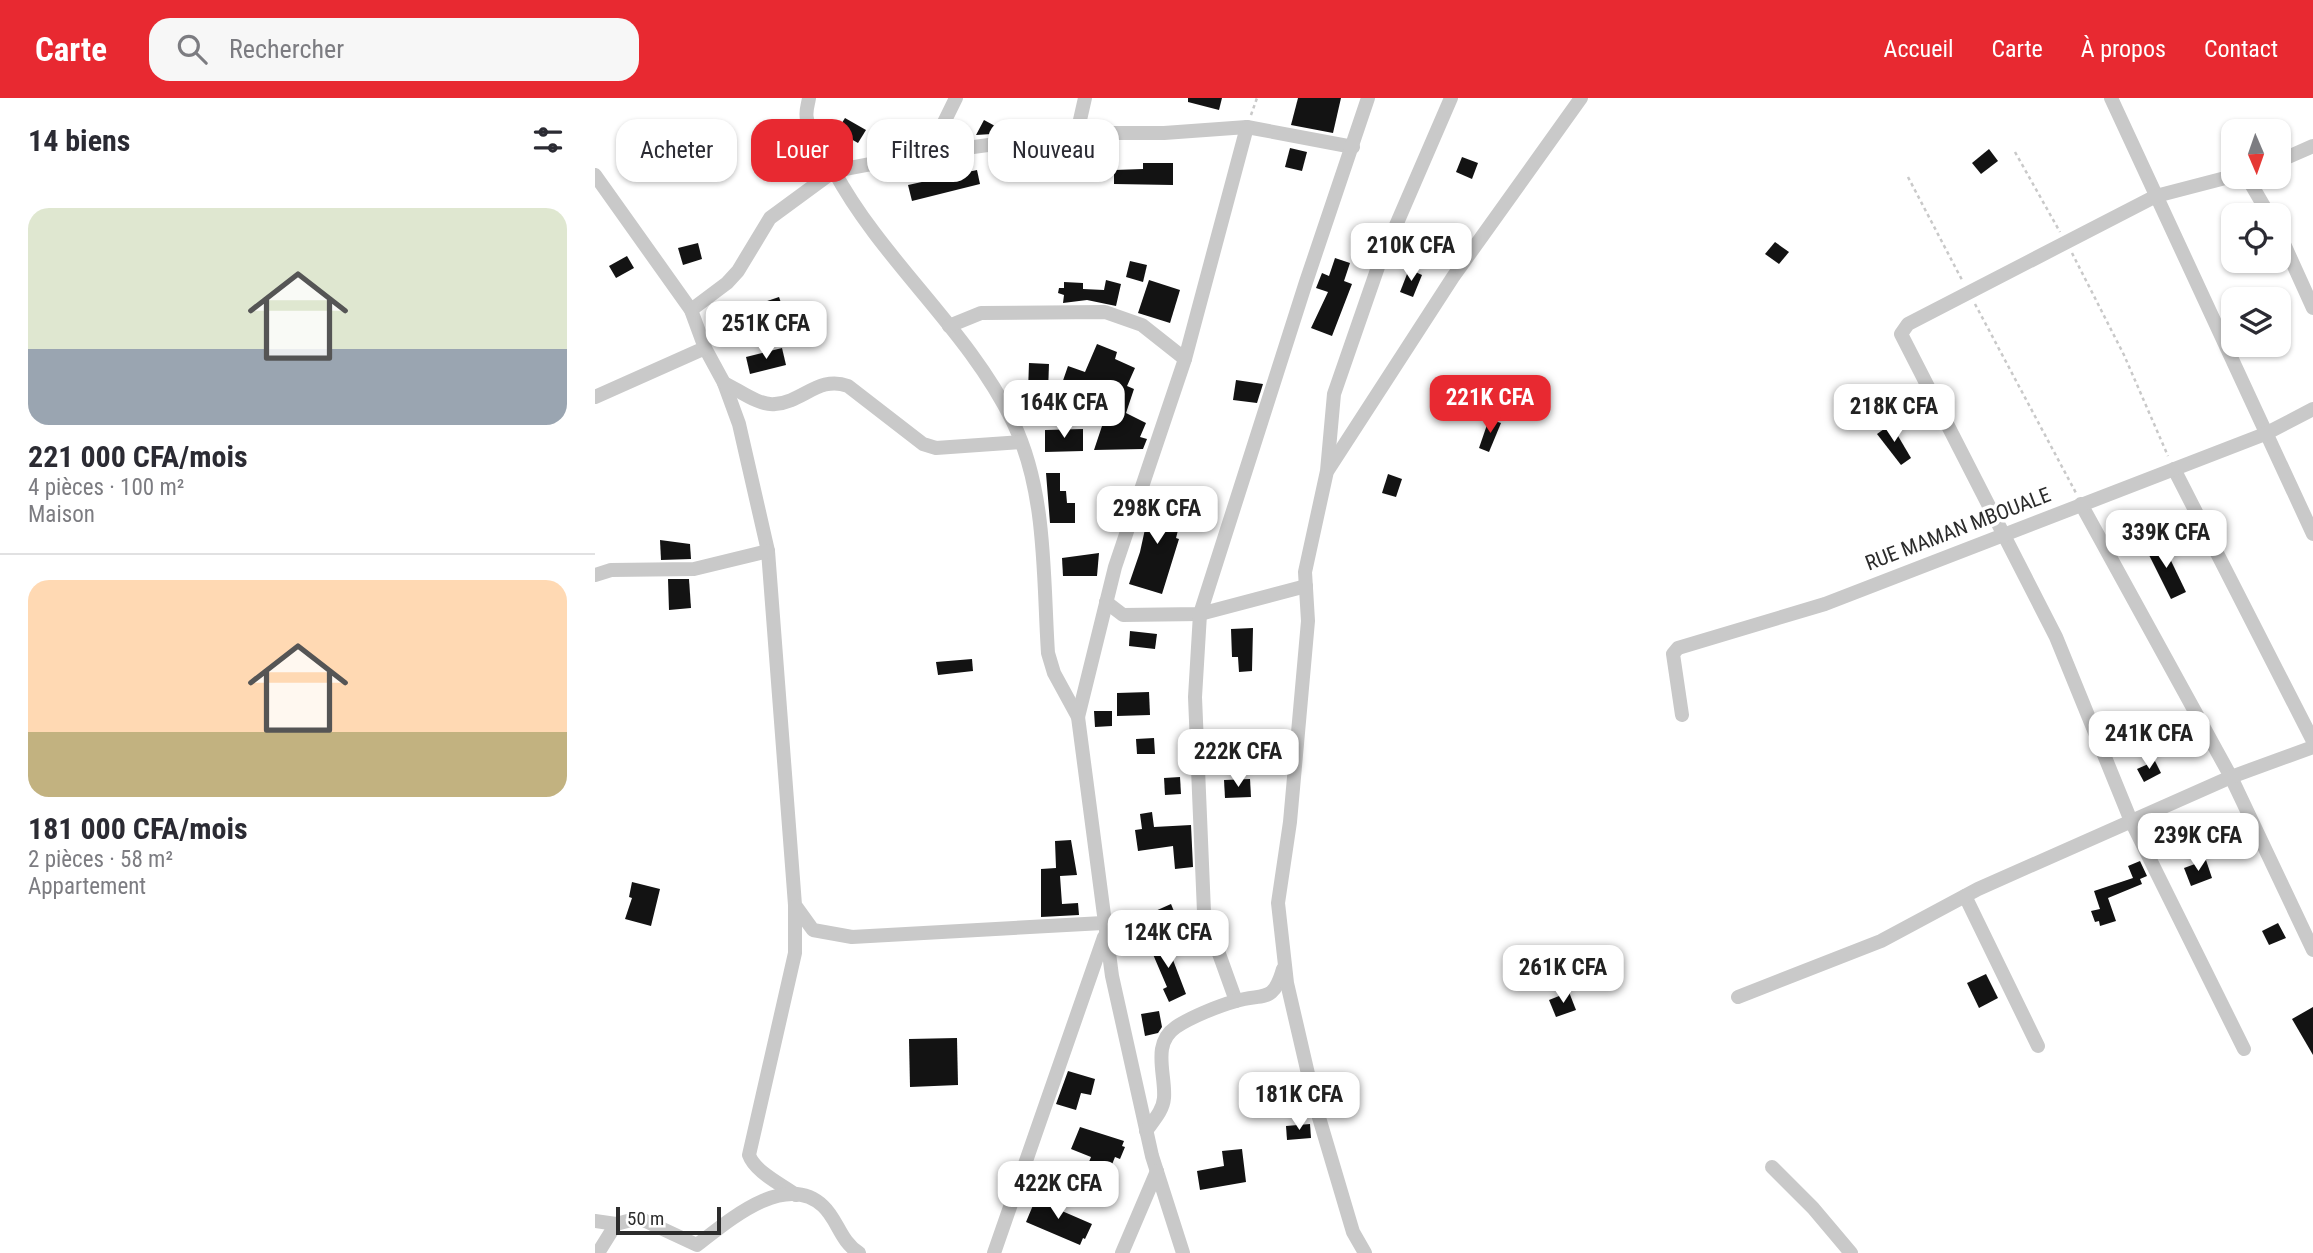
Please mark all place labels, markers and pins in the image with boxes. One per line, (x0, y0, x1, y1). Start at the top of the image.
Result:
pin: 210K CFA (1339, 223, 1483, 283)
pin: 251K CFA (694, 302, 838, 361)
pin: 221K CFA (1418, 376, 1562, 435)
pin: 164K CFA (992, 380, 1136, 440)
pin: 218K CFA (1822, 384, 1966, 444)
pin: 298K CFA (1085, 486, 1229, 546)
pin: 339K CFA (2094, 510, 2238, 570)
pin: 241K CFA (2077, 712, 2221, 771)
pin: 222K CFA (1166, 730, 1310, 789)
pin: 239K CFA (2126, 814, 2270, 873)
pin: 124K CFA (1096, 910, 1240, 970)
pin: 261K CFA (1491, 946, 1635, 1005)
pin: 181K CFA (1227, 1072, 1371, 1132)
pin: 422K CFA (986, 1162, 1130, 1221)

